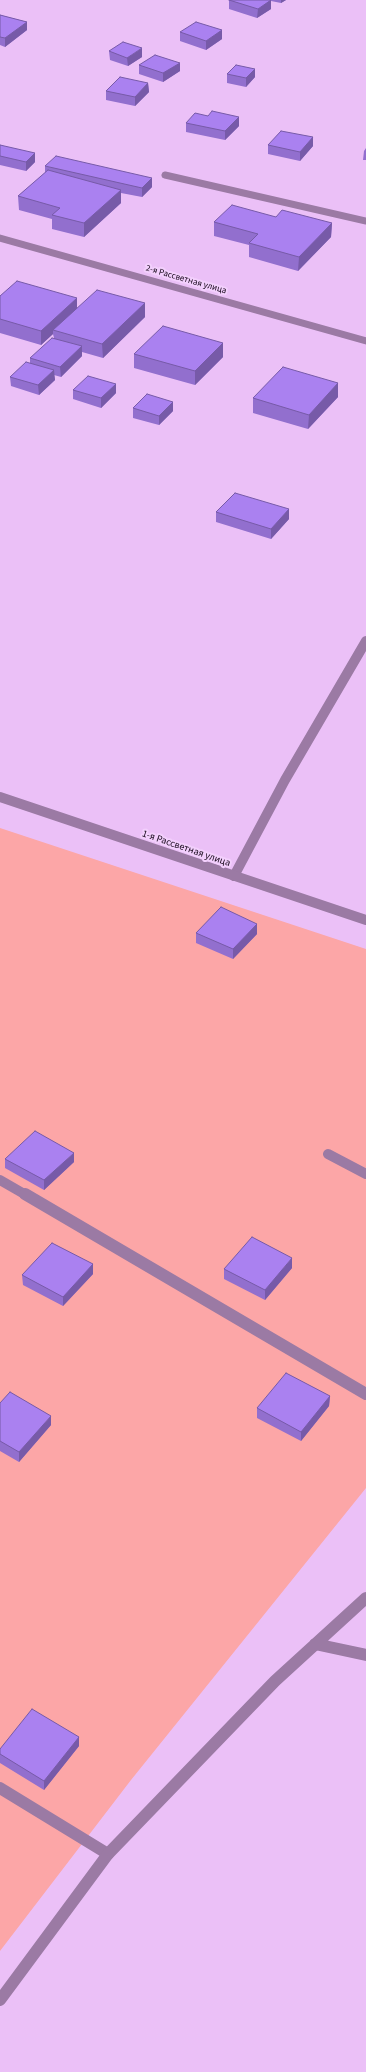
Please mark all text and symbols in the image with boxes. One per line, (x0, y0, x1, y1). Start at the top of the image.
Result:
street label: 2-я Рассветная улица (144, 263, 228, 297)
street label: 1-я Рассветная улица (140, 828, 232, 870)

